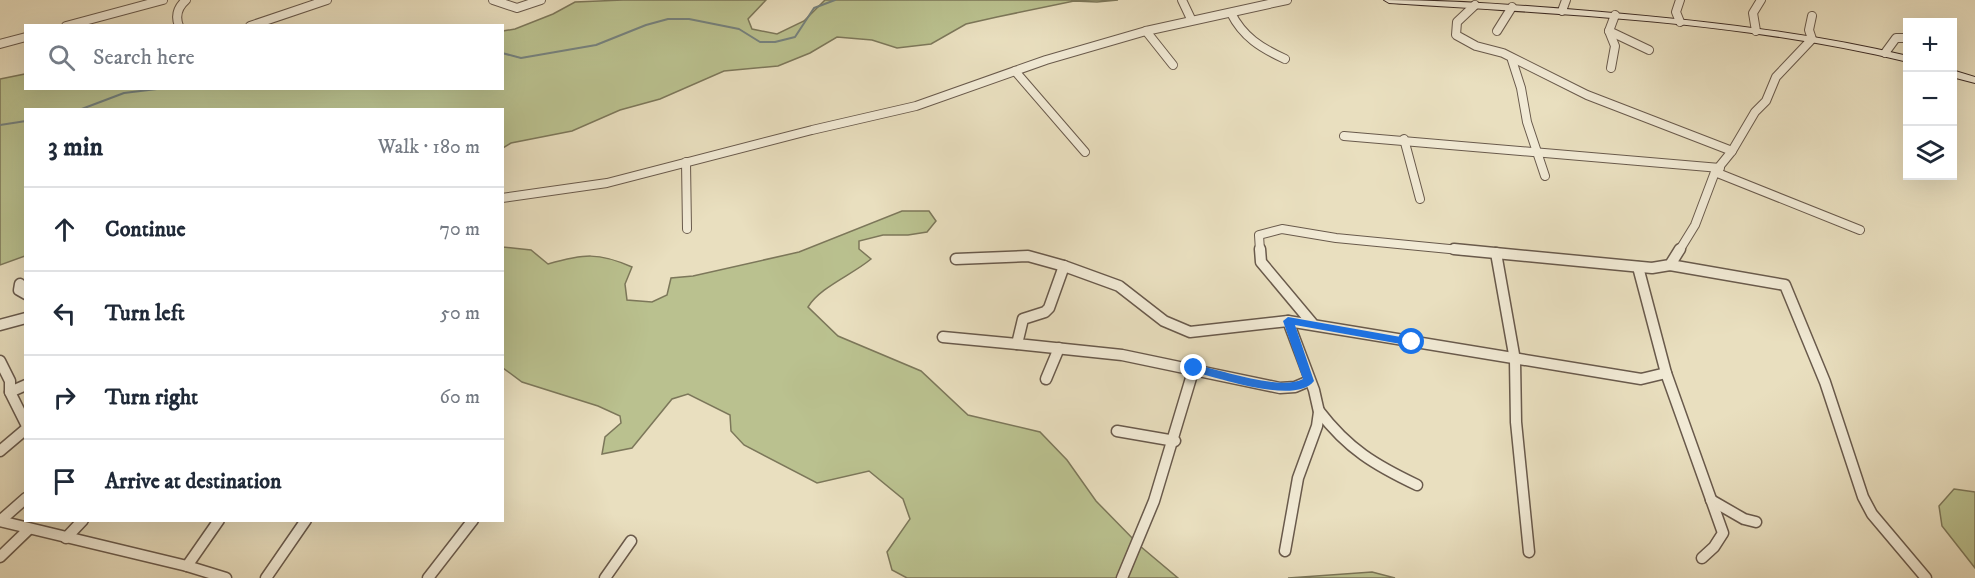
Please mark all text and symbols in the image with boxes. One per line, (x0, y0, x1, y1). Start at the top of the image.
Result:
map controls (1903, 18, 1957, 180)
button: + (1903, 18, 1957, 72)
search box (24, 24, 504, 90)
icon: search (45, 41, 78, 74)
text: Search here (93, 44, 195, 71)
button: − (1903, 72, 1957, 126)
button: layers (1903, 126, 1957, 180)
text: 3 min (48, 131, 103, 164)
text: Walk · 180 m (378, 135, 480, 160)
icon: ahead (48, 213, 81, 246)
text: Continue (105, 216, 186, 243)
text: 70 m (439, 217, 480, 242)
icon: left (48, 297, 81, 330)
text: Turn left (105, 300, 185, 327)
text: 50 m (440, 301, 480, 326)
route start (1398, 328, 1424, 354)
route end (1180, 354, 1206, 380)
icon: right (48, 381, 81, 414)
text: Turn right (105, 384, 198, 411)
text: 60 m (440, 385, 480, 410)
icon: arrive (48, 465, 81, 498)
text: Arrive at destination (105, 468, 282, 495)

